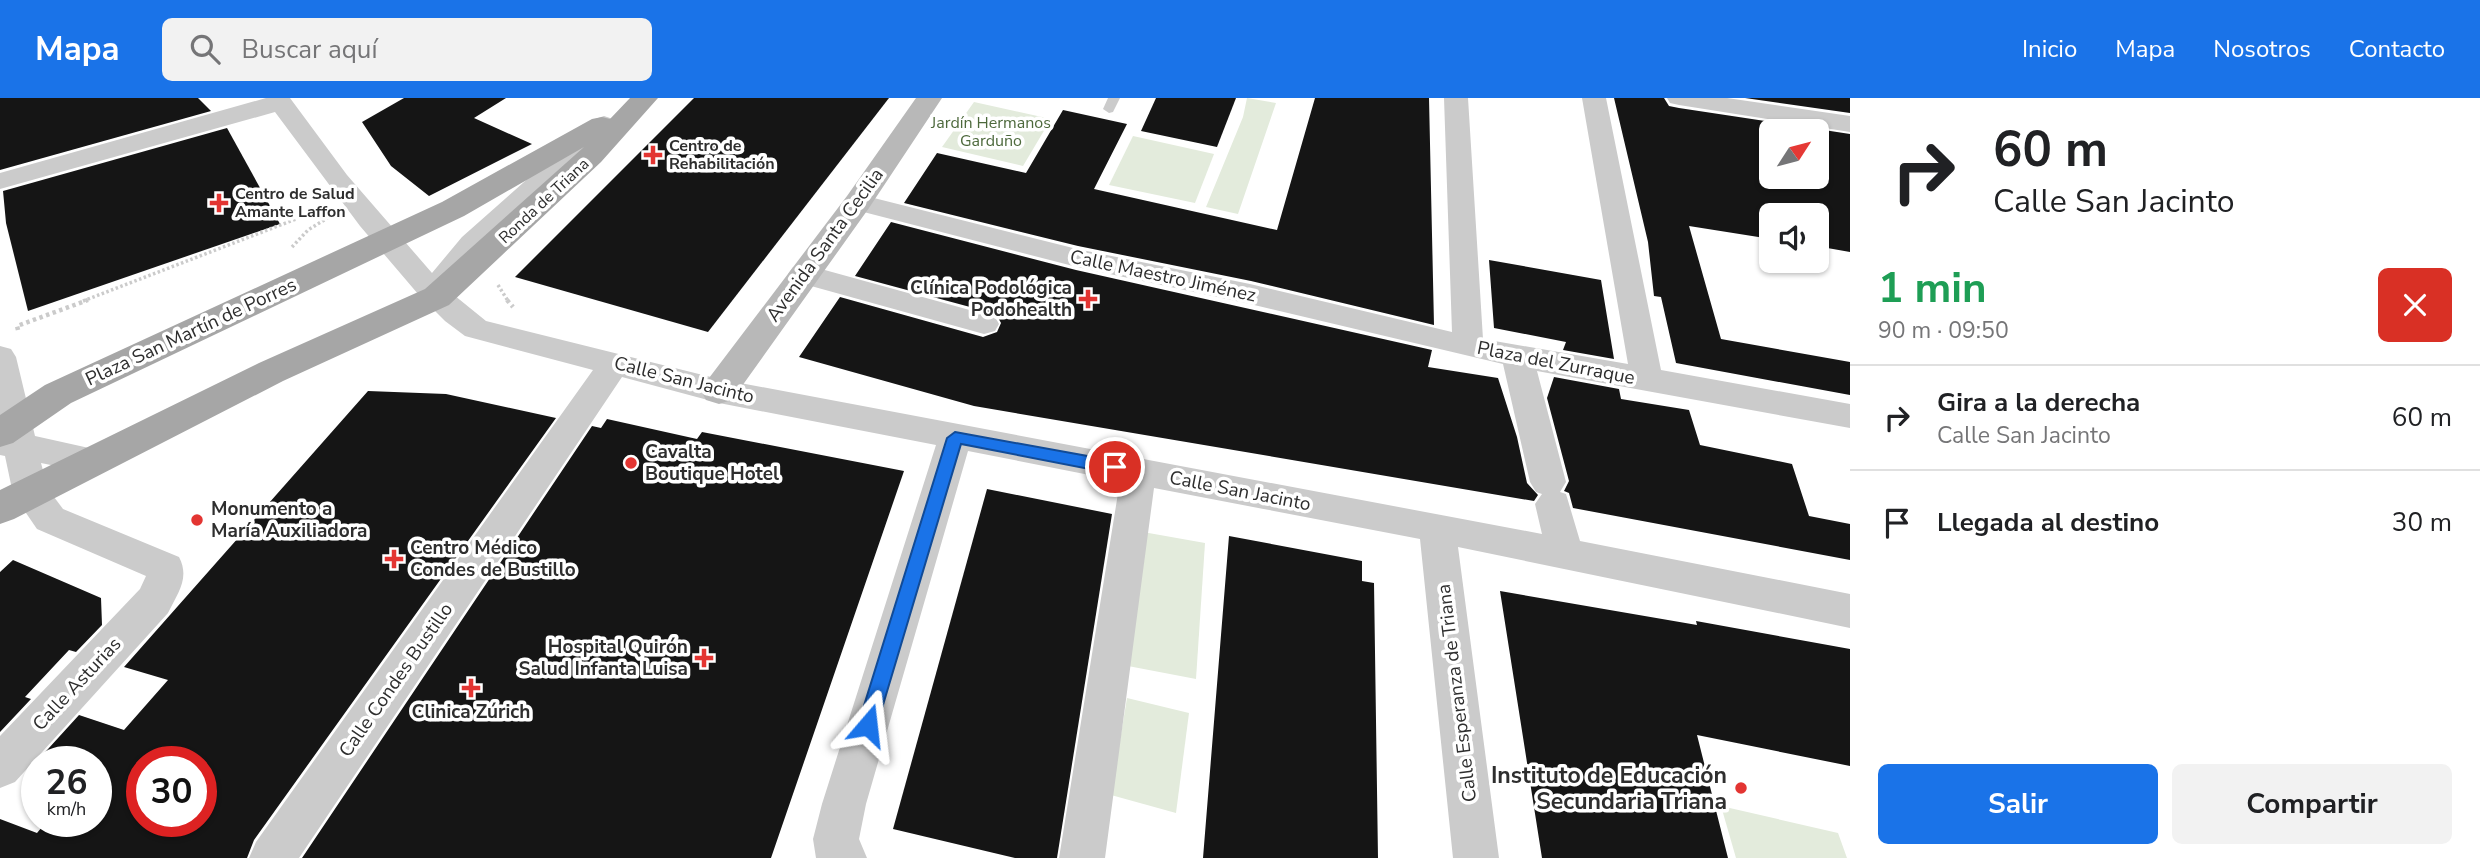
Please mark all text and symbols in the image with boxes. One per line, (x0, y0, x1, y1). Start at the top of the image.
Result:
search box (162, 18, 652, 81)
text: Mapa (35, 27, 120, 72)
icon: search (186, 30, 224, 68)
text: Buscar aquí (242, 32, 377, 67)
text: Inicio (2022, 33, 2077, 65)
text: Mapa (2115, 33, 2175, 65)
text: Nosotros (2213, 33, 2311, 65)
text: Contacto (2349, 33, 2445, 65)
park label: Jardín Hermanos Garduño (930, 112, 1051, 152)
text: 60 m (1993, 116, 2108, 183)
north arrow (1759, 119, 1829, 189)
map controls (1759, 119, 1829, 273)
icon: right (1878, 126, 1969, 217)
place label: Centro de Rehabilitación (669, 135, 775, 175)
marker: Centro de Rehabilitación (643, 145, 663, 165)
street label: Ronda de Triana (494, 153, 594, 249)
street label: Avenida Santa Cecilia (760, 163, 890, 327)
text: Calle San Jacinto (1993, 180, 2235, 223)
place label: Centro de Salud Amante Laffon (235, 183, 355, 223)
marker: Centro de Salud Amante Laffon (209, 193, 229, 213)
button: sound (1759, 203, 1829, 273)
street label: Calle Maestro Jiménez (1068, 244, 1259, 308)
text: 1 min (1878, 260, 1987, 317)
button: close (2378, 268, 2452, 342)
street label: Plaza San Martín de Porres (81, 272, 301, 392)
place label: Clínica Podológica Podohealth (910, 275, 1072, 323)
marker: Clínica Podológica Podohealth (1078, 289, 1098, 309)
text: 90 m · 09:50 (1878, 315, 2009, 346)
street label: Plaza del Zurraque (1475, 335, 1637, 391)
street label: Calle San Jacinto (611, 350, 757, 410)
text: Gira a la derecha (1937, 385, 2140, 420)
icon: right (1878, 399, 1916, 437)
text: 60 m (2392, 400, 2452, 435)
text: Calle San Jacinto (1937, 420, 2111, 451)
pin (1085, 437, 1145, 497)
place label: Cavalta Boutique Hotel (645, 439, 779, 487)
icon: arrive (1096, 448, 1134, 486)
marker: Cavalta Boutique Hotel (623, 455, 639, 471)
street label: Calle San Jacinto (1167, 465, 1313, 517)
place label: Monumento a María Auxiliadora (211, 496, 367, 544)
icon: arrive (1878, 504, 1916, 542)
text: Llegada al destino (1937, 505, 2159, 540)
text: 30 m (2392, 505, 2452, 540)
marker: Monumento a María Auxiliadora (189, 512, 205, 528)
place label: Centro Médico Condes de Bustillo (410, 535, 576, 583)
marker: Centro Médico Condes de Bustillo (384, 549, 404, 569)
street label: Calle Esperanza de Triana (1431, 583, 1483, 803)
street label: Calle Condes Bustillo (333, 598, 459, 762)
street label: Calle Asturias (27, 632, 127, 736)
place label: Hospital Quirón Salud Infanta Luisa (518, 634, 688, 682)
marker: Hospital Quirón Salud Infanta Luisa (694, 648, 714, 668)
marker: Clinica Zúrich (461, 678, 481, 698)
position arrow (831, 688, 905, 762)
place label: Clinica Zúrich (412, 699, 530, 725)
speed limit sign: 30 (126, 746, 217, 837)
text: 26 (45, 759, 88, 806)
place label: Instituto de Educación Secundaria Triana (1491, 760, 1727, 817)
button: Salir (1878, 764, 2158, 844)
button: Compartir (2172, 764, 2452, 844)
marker: Instituto de Educación Secundaria Triana (1733, 780, 1749, 796)
text: km/h (47, 797, 86, 821)

